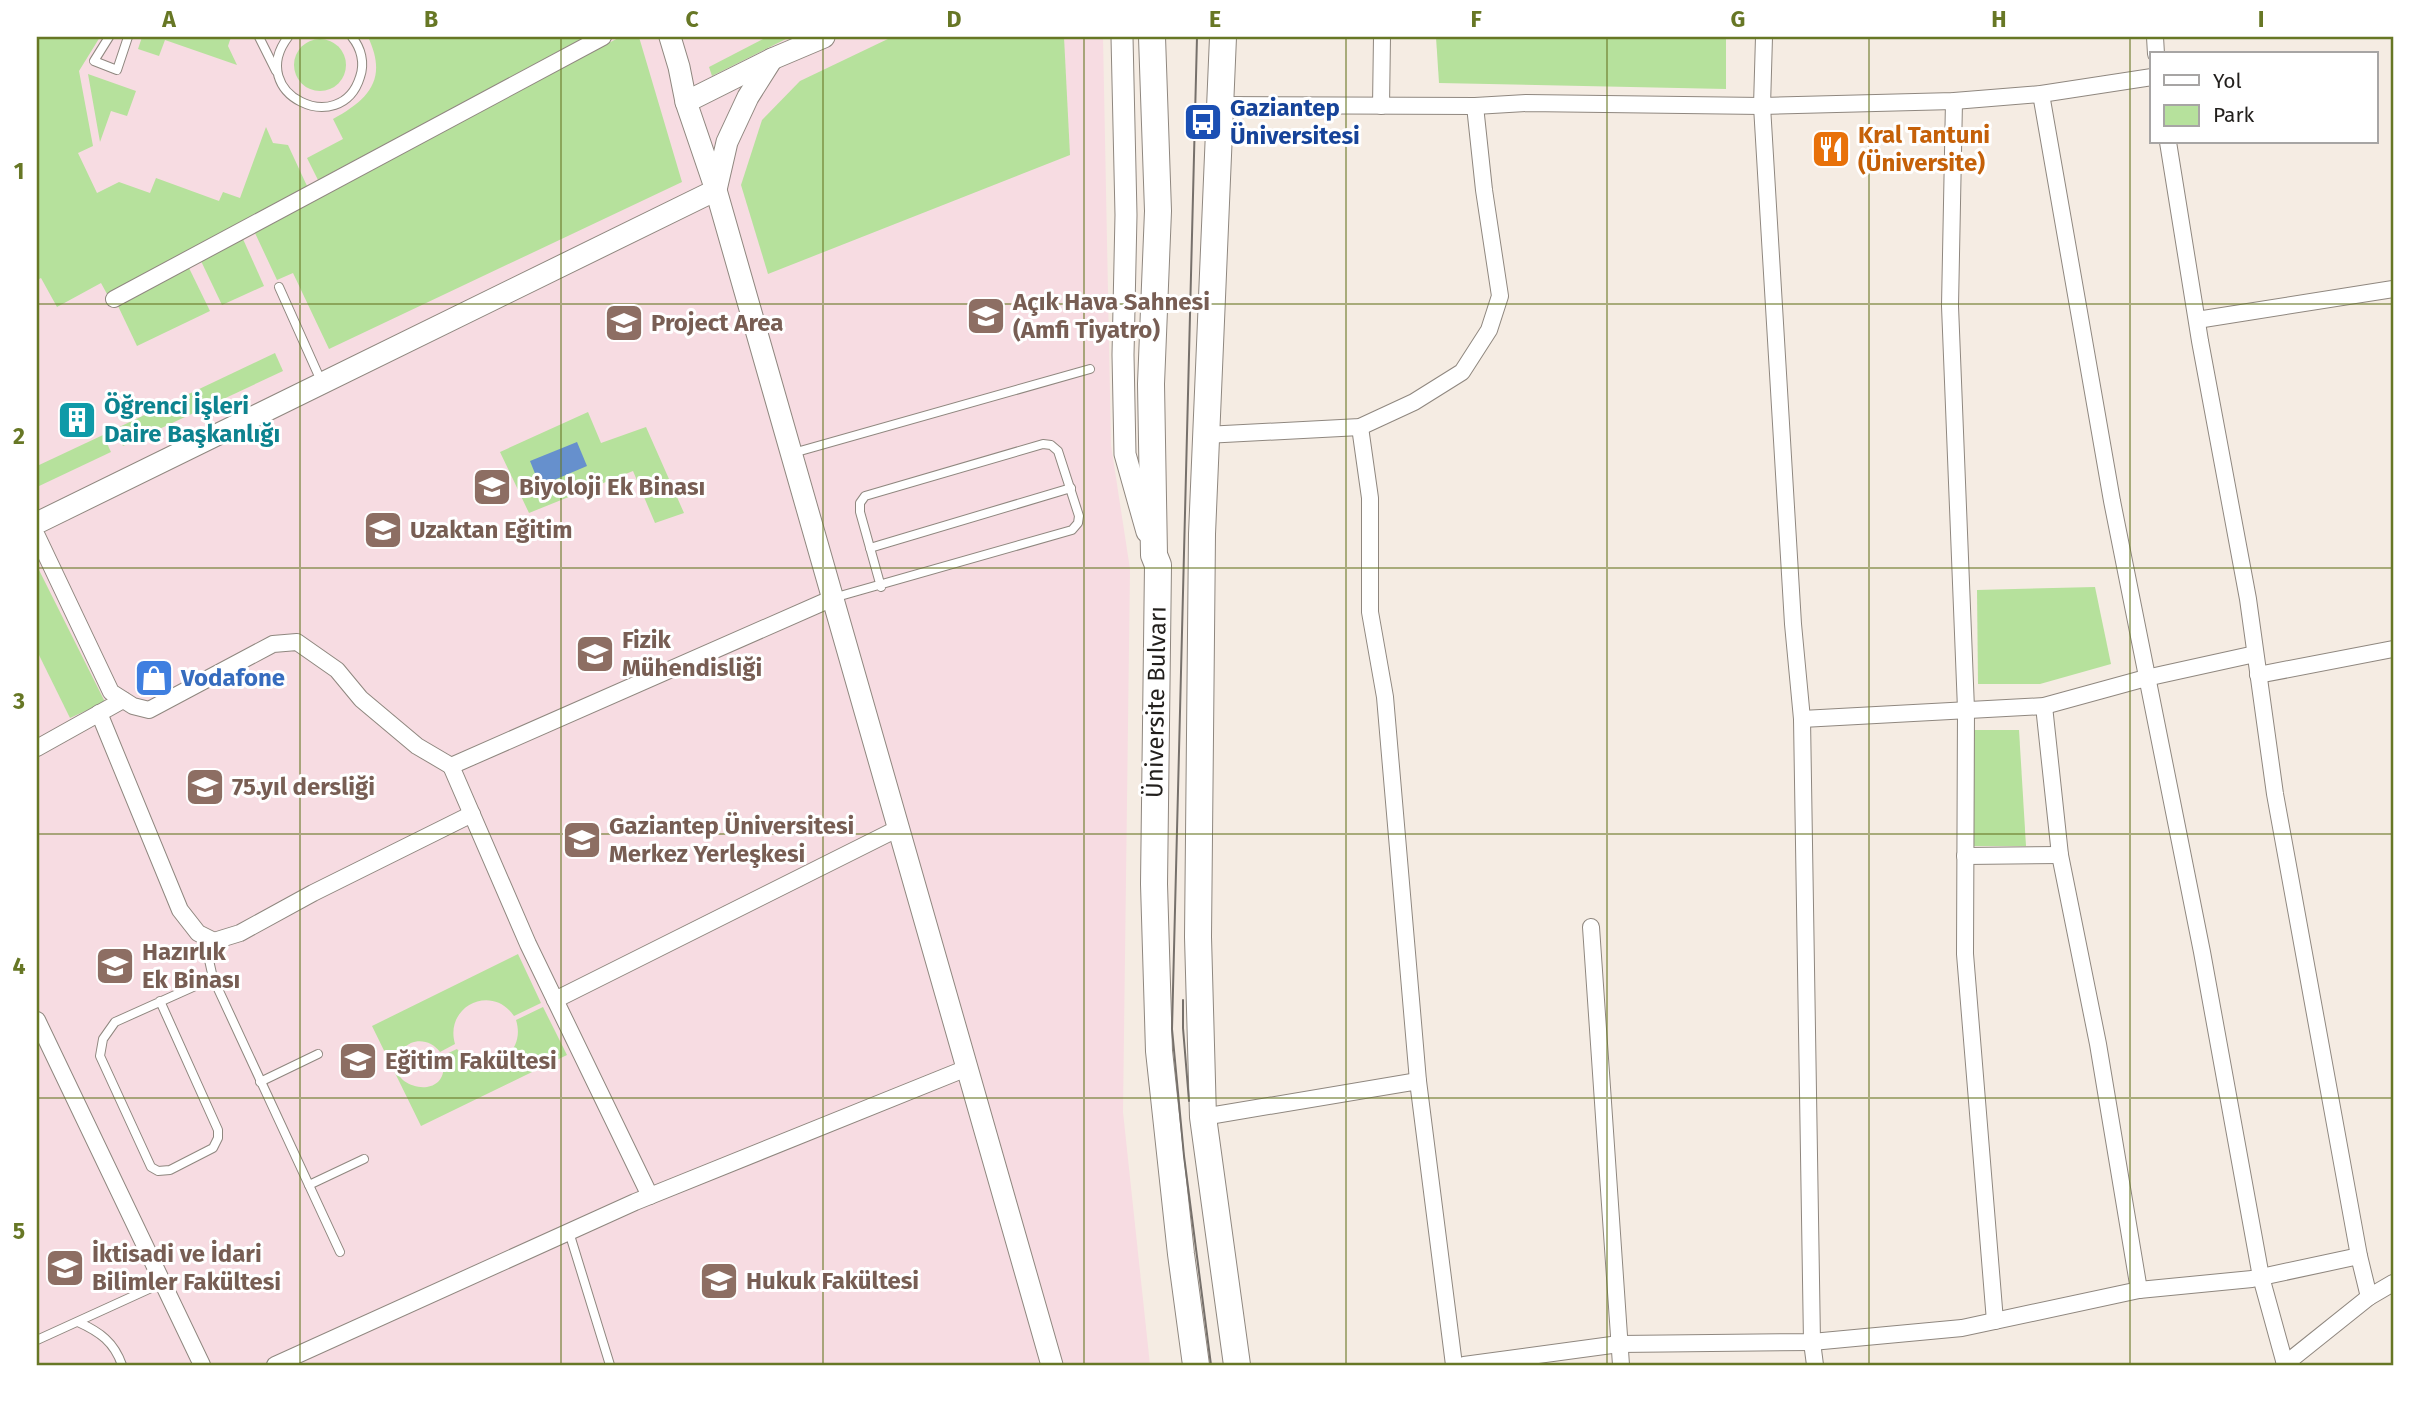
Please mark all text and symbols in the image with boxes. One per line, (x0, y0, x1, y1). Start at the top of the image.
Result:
text: A (161, 5, 176, 33)
text: B (424, 5, 438, 33)
text: C (685, 5, 699, 33)
text: D (947, 5, 962, 33)
text: E (1209, 5, 1221, 33)
text: F (1470, 5, 1482, 33)
text: G (1731, 5, 1745, 33)
text: H (1991, 5, 2007, 33)
text: I (2258, 5, 2264, 33)
legend (2150, 52, 2378, 144)
text: Yol (2213, 68, 2242, 94)
place label: Gaziantep Üniversitesi (1230, 94, 1360, 150)
bus stop icon: Gaziantep Üniversitesi (1182, 101, 1224, 143)
text: Park (2213, 102, 2255, 128)
place label: Kral Tantuni (Üniversite) (1858, 121, 1990, 177)
restaurant icon: Kral Tantuni (Üniversite) (1810, 128, 1852, 170)
text: 1 (14, 157, 24, 185)
place label: Açık Hava Sahnesi (Amfi Tiyatro) (1012, 288, 1210, 344)
school or university icon: Açık Hava Sahnesi (Amfi Tiyatro) (965, 295, 1007, 337)
school or university icon: Project Area (603, 302, 645, 344)
place label: Project Area (651, 309, 784, 337)
place label: Öğrenci İşleri Daire Başkanlığı (104, 391, 280, 449)
building icon: Öğrenci İşleri Daire Başkanlığı (56, 399, 98, 441)
text: 2 (13, 422, 25, 450)
school or university icon: Biyoloji Ek Binası (471, 466, 513, 508)
place label: Biyoloji Ek Binası (519, 473, 705, 501)
school or university icon: Uzaktan Eğitim (362, 509, 404, 551)
place label: Uzaktan Eğitim (410, 516, 573, 544)
street label: Üniversite Bulvarı (1140, 606, 1172, 798)
place label: Fizik Mühendisliği (622, 626, 762, 682)
school or university icon: Fizik Mühendisliği (574, 633, 616, 675)
shop icon: Vodafone (133, 657, 175, 699)
place label: Vodafone (180, 664, 285, 692)
text: 3 (12, 687, 25, 715)
school or university icon: 75.yıl dersliği (184, 766, 226, 808)
place label: 75.yıl dersliği (232, 773, 375, 801)
place label: Gaziantep Üniversitesi Merkez Yerleşkesi (609, 812, 854, 869)
school or university icon: Gaziantep Üniversitesi Merkez Yerleşkesi (561, 819, 603, 861)
place label: Hazırlık Ek Binası (142, 938, 240, 994)
school or university icon: Hazırlık Ek Binası (94, 945, 136, 987)
text: 4 (13, 952, 26, 980)
school or university icon: Eğitim Fakültesi (337, 1040, 379, 1082)
place label: Eğitim Fakültesi (385, 1047, 557, 1075)
text: 5 (13, 1217, 25, 1245)
place label: İktisadi ve İdari Bilimler Fakültesi (92, 1239, 281, 1296)
school or university icon: İktisadi ve İdari Bilimler Fakültesi (44, 1247, 86, 1289)
school or university icon: Hukuk Fakültesi (698, 1260, 740, 1302)
place label: Hukuk Fakültesi (746, 1267, 919, 1295)

